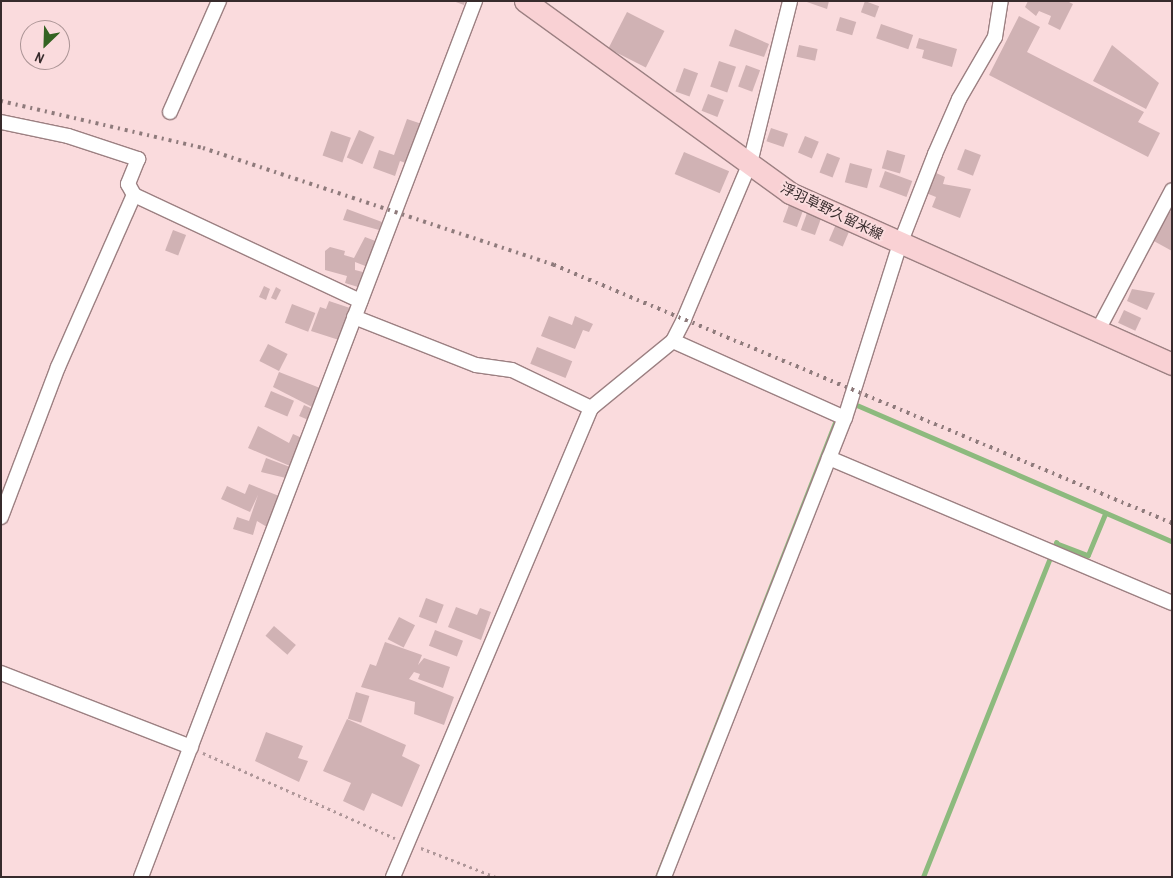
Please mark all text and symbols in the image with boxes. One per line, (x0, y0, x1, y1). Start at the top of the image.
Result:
north arrow (20, 20, 70, 70)
text: N (32, 48, 47, 68)
street label: 浮羽草野久留米線 (778, 179, 886, 243)

